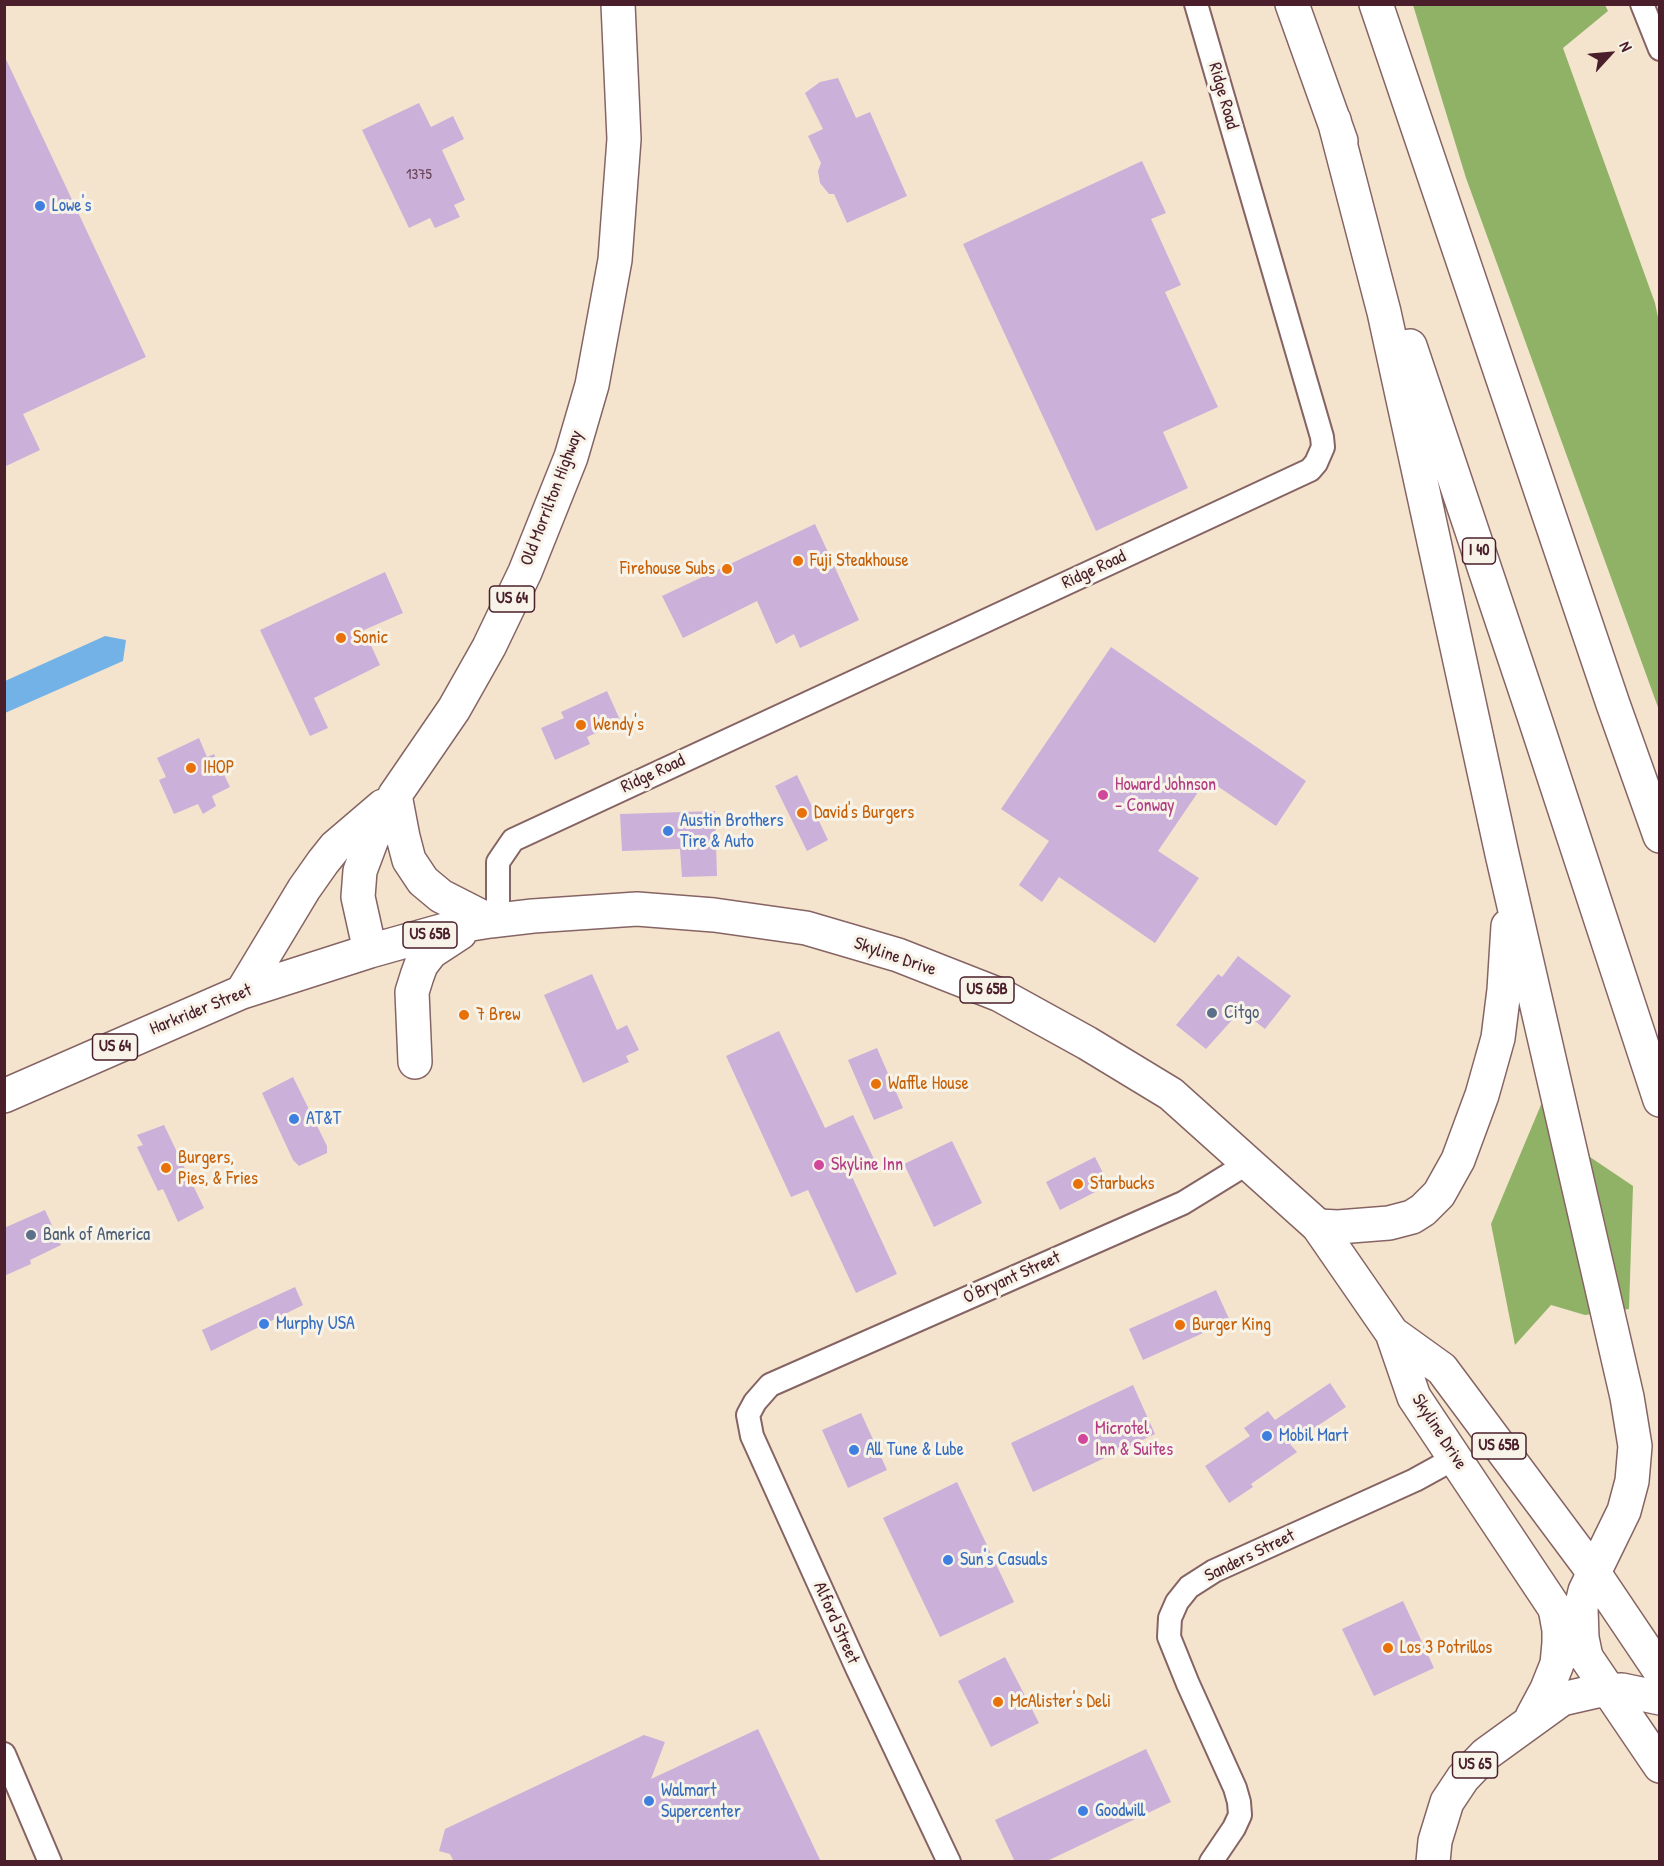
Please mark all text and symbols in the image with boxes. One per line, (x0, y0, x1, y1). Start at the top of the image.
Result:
north arrow (1580, 24, 1640, 84)
text: N (1614, 37, 1638, 55)
street label: Ridge Road (1203, 60, 1243, 132)
house number: 1375 (406, 166, 432, 184)
place label: Lowe's (52, 195, 91, 217)
marker: Lowe's (33, 199, 47, 213)
street label: Old Morrilton Highway (516, 427, 588, 569)
road number: I 40 (1462, 538, 1496, 564)
street label: Ridge Road (1059, 546, 1129, 594)
place label: Fuji Steakhouse (810, 550, 909, 572)
marker: Fuji Steakhouse (791, 554, 805, 568)
place label: Firehouse Subs (620, 558, 715, 580)
marker: Firehouse Subs (720, 562, 734, 576)
road number: US 64 (490, 586, 534, 612)
place label: Sonic (353, 627, 388, 649)
marker: Sonic (334, 631, 348, 645)
place label: Wendy's (593, 714, 644, 736)
marker: Wendy's (574, 718, 588, 732)
street label: Ridge Road (618, 750, 688, 798)
place label: IHOP (203, 757, 234, 779)
marker: IHOP (184, 761, 198, 775)
place label: Howard Johnson - Conway (1115, 774, 1216, 816)
marker: Howard Johnson - Conway (1096, 788, 1110, 802)
place label: David's Burgers (814, 802, 914, 824)
marker: David's Burgers (795, 806, 809, 820)
place label: Austin Brothers Tire & Auto (680, 810, 783, 852)
marker: Austin Brothers Tire & Auto (661, 824, 675, 838)
road number: US 65B (403, 922, 457, 948)
street label: Skyline Drive (851, 933, 939, 981)
road number: US 65B (960, 977, 1014, 1003)
street label: Harkrider Street (147, 980, 255, 1040)
place label: Citgo (1224, 1002, 1259, 1024)
place label: 7 Brew (476, 1004, 521, 1026)
marker: Citgo (1205, 1006, 1219, 1020)
marker: 7 Brew (457, 1008, 471, 1022)
road number: US 64 (92, 1034, 138, 1060)
place label: Waffle House (888, 1073, 969, 1095)
marker: Waffle House (869, 1077, 883, 1091)
place label: AT&T (306, 1108, 341, 1130)
marker: AT&T (287, 1112, 301, 1126)
place label: Burgers, Pies, & Fries (178, 1147, 258, 1190)
place label: Skyline Inn (831, 1154, 903, 1176)
marker: Skyline Inn (812, 1158, 826, 1172)
marker: Burgers, Pies, & Fries (159, 1161, 173, 1175)
place label: Starbucks (1090, 1173, 1154, 1195)
marker: Starbucks (1071, 1177, 1085, 1191)
place label: Bank of America (43, 1224, 150, 1246)
marker: Bank of America (24, 1228, 38, 1242)
street label: O'Bryant Street (960, 1247, 1064, 1309)
place label: Murphy USA (276, 1313, 355, 1335)
place label: Burger King (1192, 1314, 1271, 1336)
marker: Murphy USA (257, 1317, 271, 1331)
marker: Burger King (1173, 1318, 1187, 1332)
street label: Skyline Drive (1407, 1390, 1471, 1474)
place label: Microtel Inn & Suites (1095, 1418, 1173, 1460)
place label: Mobil Mart (1279, 1425, 1348, 1447)
marker: Mobil Mart (1260, 1429, 1274, 1443)
marker: Microtel Inn & Suites (1076, 1432, 1090, 1446)
road number: US 65B (1472, 1433, 1526, 1459)
place label: All Tune & Lube (866, 1439, 964, 1461)
marker: All Tune & Lube (847, 1443, 861, 1457)
street label: Sanders Street (1201, 1525, 1299, 1587)
place label: Sun's Casuals (960, 1549, 1047, 1571)
marker: Sun's Casuals (941, 1553, 955, 1567)
street label: Alford Street (808, 1579, 864, 1667)
place label: Los 3 Potrillos (1400, 1637, 1492, 1659)
marker: Los 3 Potrillos (1381, 1641, 1395, 1655)
place label: McAlister's Deli (1010, 1691, 1111, 1713)
marker: McAlister's Deli (991, 1695, 1005, 1709)
road number: US 65 (1452, 1752, 1498, 1778)
place label: Walmart Supercenter (661, 1780, 741, 1822)
marker: Walmart Supercenter (642, 1794, 656, 1808)
place label: Goodwill (1095, 1800, 1145, 1822)
marker: Goodwill (1076, 1804, 1090, 1818)

